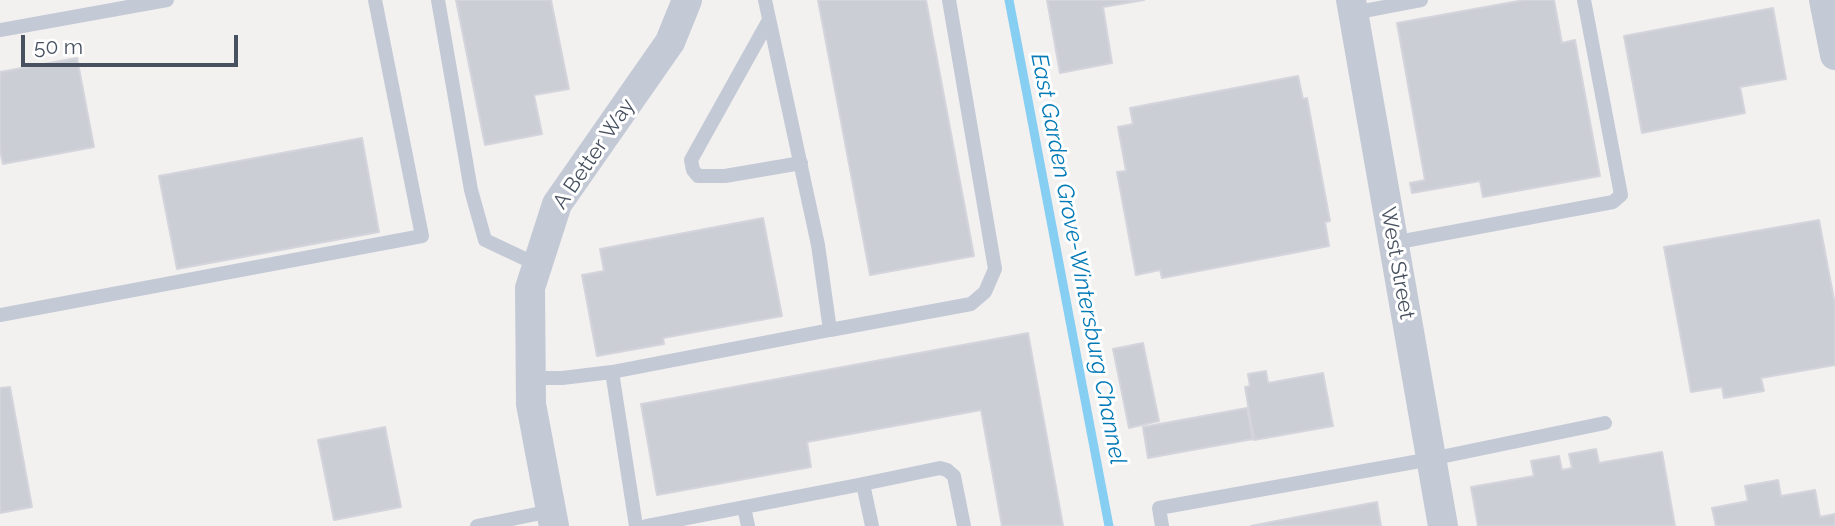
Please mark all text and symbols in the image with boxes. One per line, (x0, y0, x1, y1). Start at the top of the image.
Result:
scale bar (24, 21, 242, 65)
text: 50 m (34, 34, 83, 59)
water label: East Garden Grove-Wintersburg Channel (1025, 51, 1131, 467)
street label: A Better Way (548, 94, 640, 214)
street label: West Street (1375, 205, 1419, 321)

